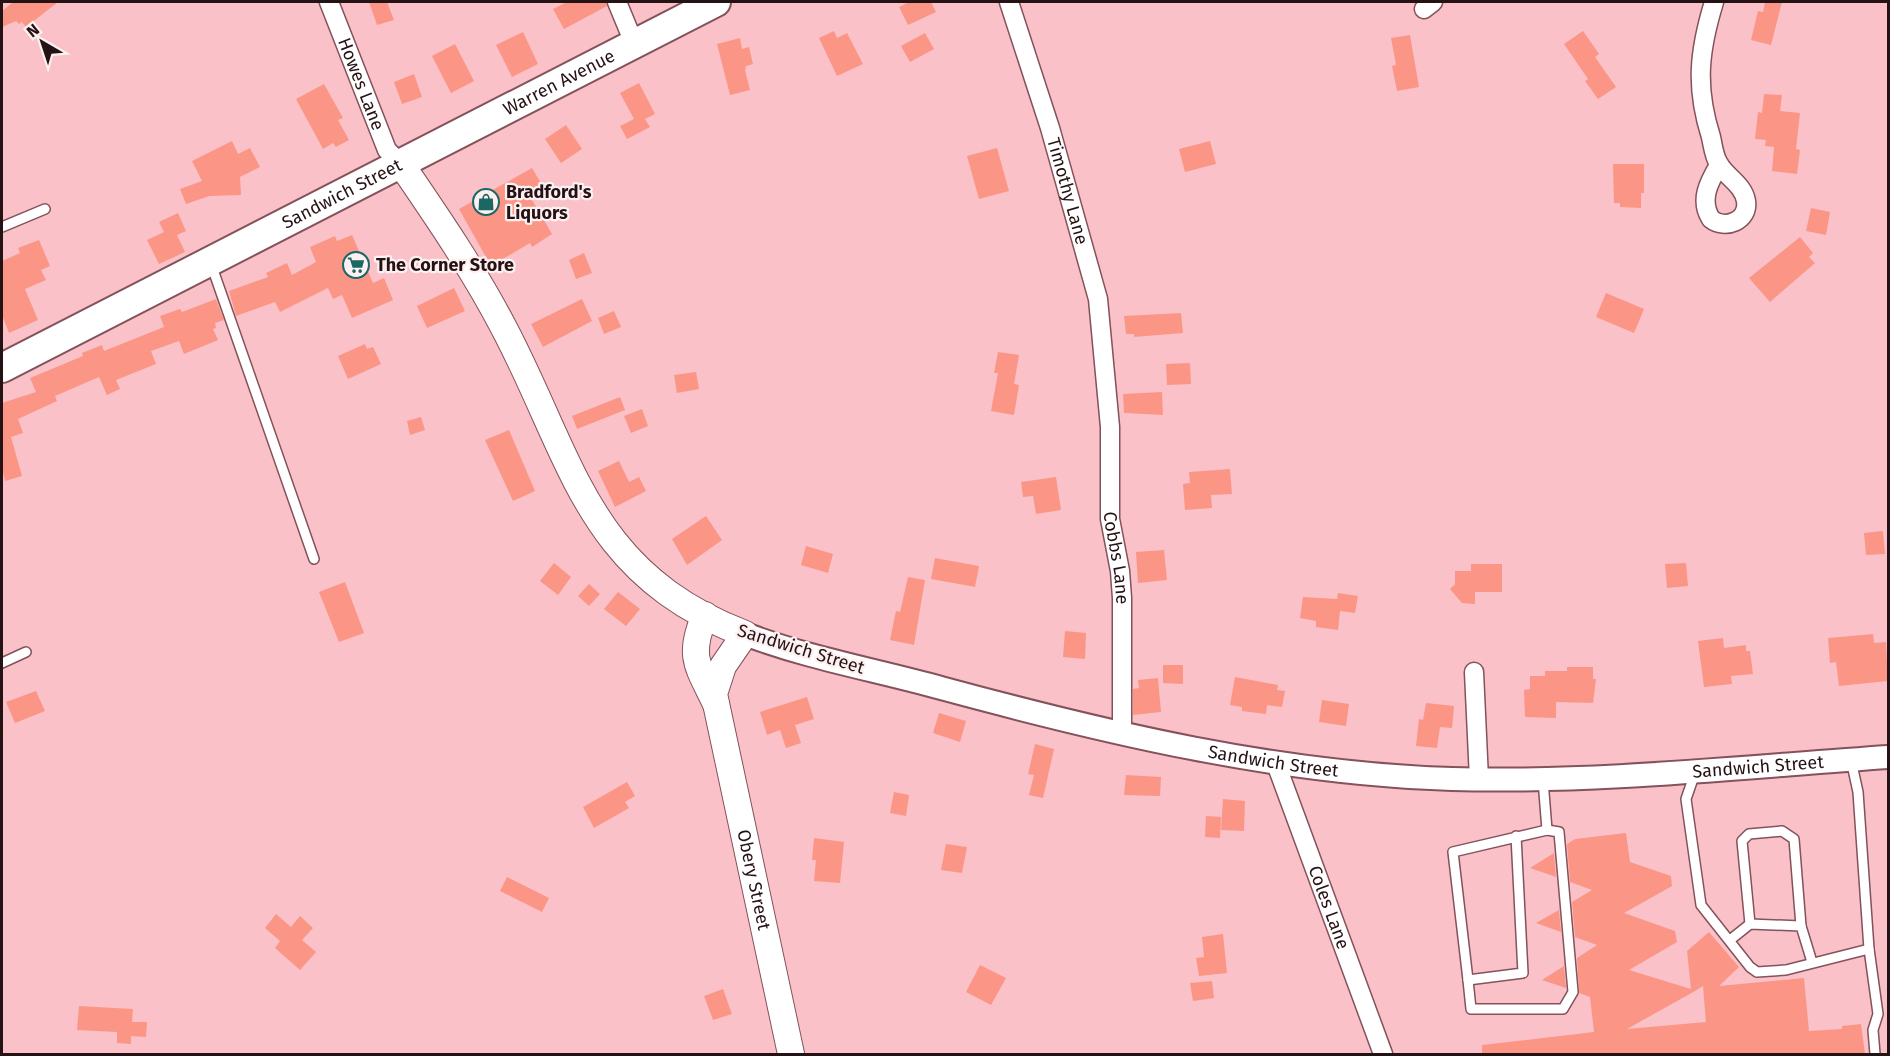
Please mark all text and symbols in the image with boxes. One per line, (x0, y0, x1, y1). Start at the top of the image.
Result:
north arrow (12, 12, 72, 72)
text: N (23, 20, 43, 41)
street label: Howes Lane (333, 34, 389, 133)
street label: Warren Avenue (500, 45, 619, 120)
street label: Timothy Lane (1042, 135, 1093, 247)
street label: Sandwich Street (278, 154, 406, 234)
place label: Bradford's Liquors (506, 181, 592, 224)
shop icon: Bradford's Liquors (471, 187, 501, 217)
supermarket icon: The Corner Store (341, 250, 371, 280)
place label: The Corner Store (376, 254, 514, 276)
street label: Cobbs Lane (1099, 511, 1133, 604)
street label: Sandwich Street (735, 619, 868, 679)
street label: Sandwich Street (1206, 740, 1340, 782)
street label: Sandwich Street (1691, 751, 1825, 783)
street label: Obery Street (732, 827, 775, 933)
street label: Coles Lane (1304, 863, 1354, 952)

